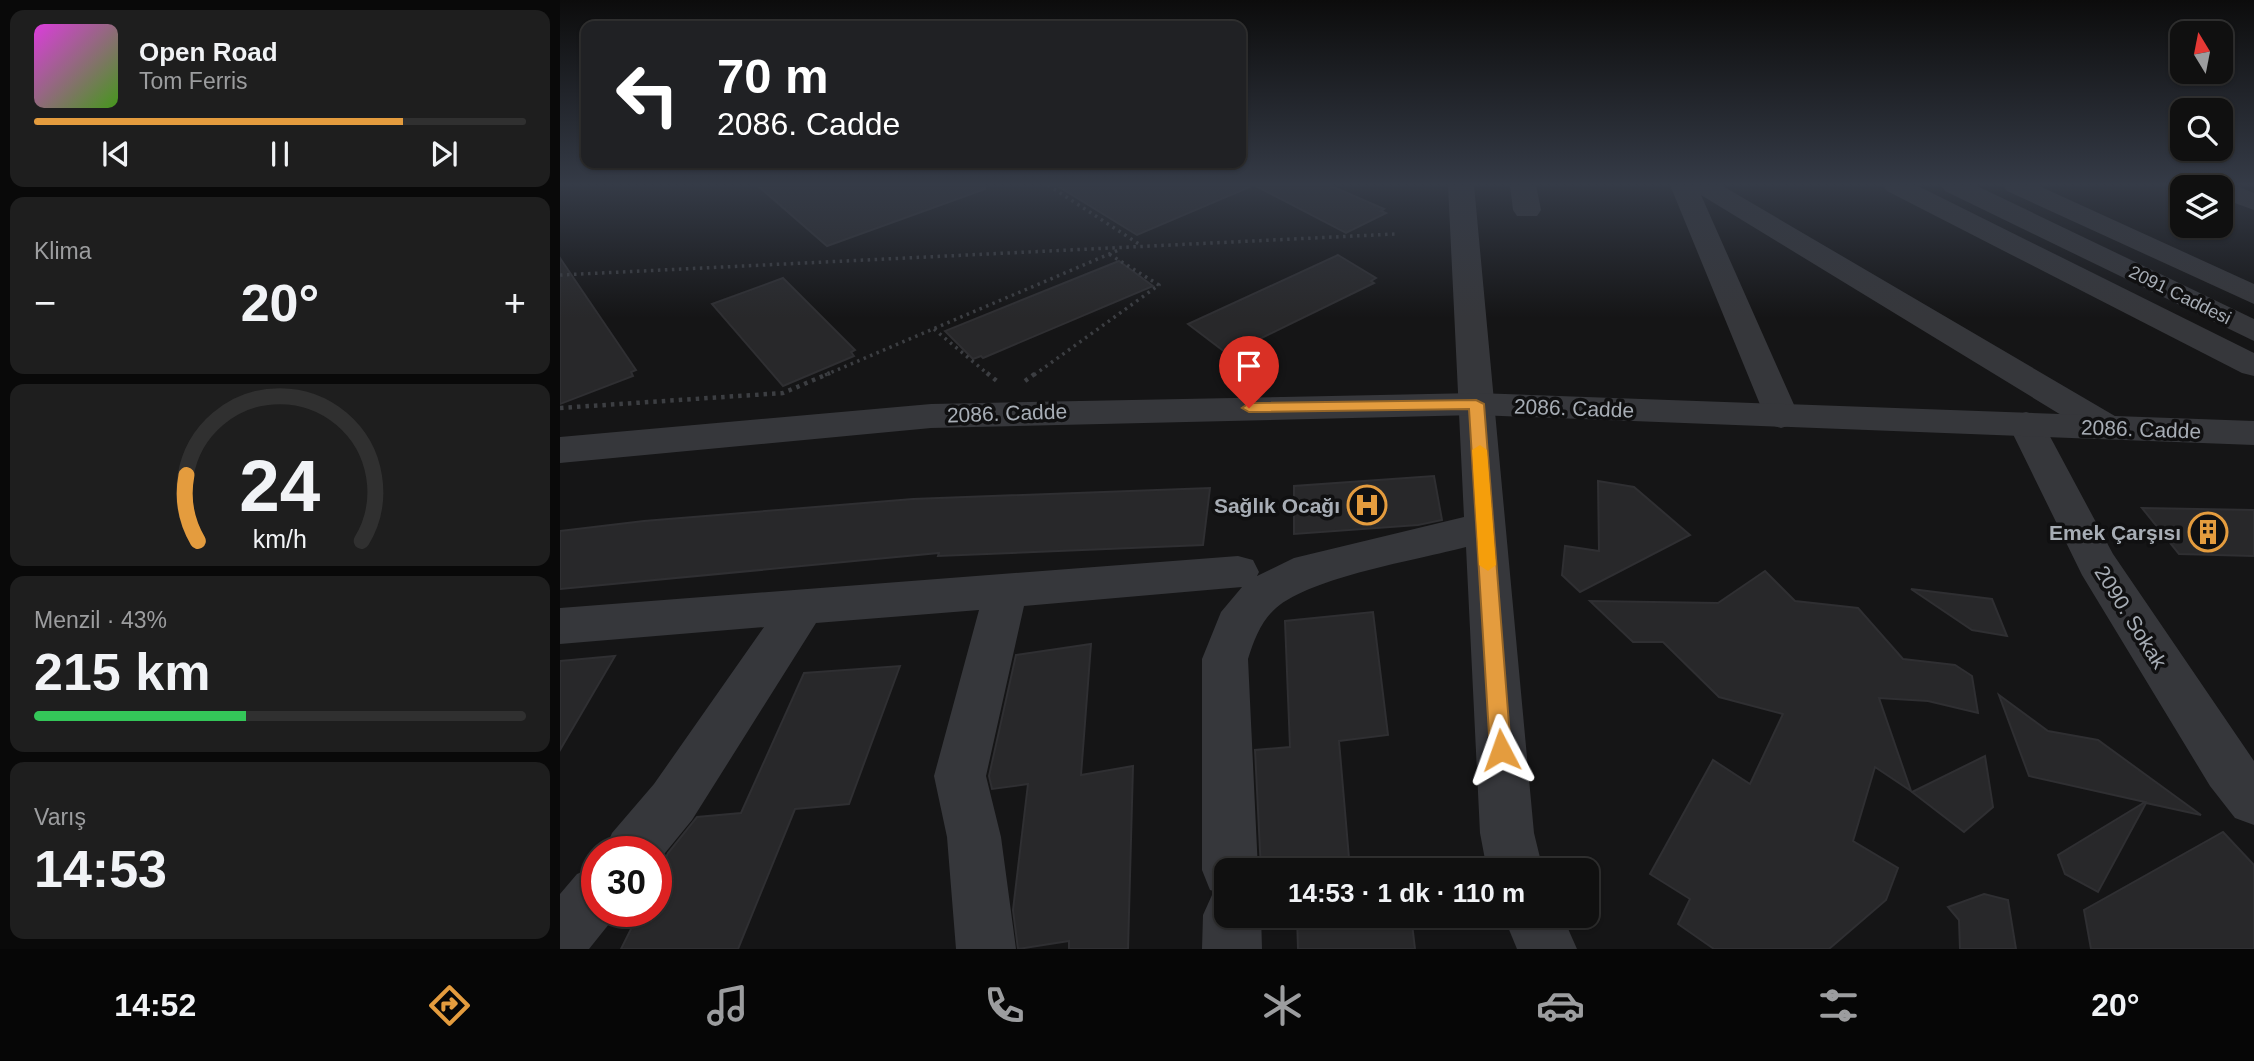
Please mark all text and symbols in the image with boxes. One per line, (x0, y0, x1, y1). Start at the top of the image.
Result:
north arrow (2170, 21, 2233, 84)
map controls (2170, 21, 2233, 238)
text: Open Road (139, 37, 278, 67)
icon: left (602, 49, 693, 140)
text: 70 m (717, 49, 829, 103)
text: Tom Ferris (139, 68, 248, 94)
button: search (2170, 98, 2233, 161)
text: 2086. Cadde (717, 106, 900, 142)
icon: previous (97, 135, 135, 173)
icon: pause (261, 135, 299, 173)
icon: next (425, 135, 463, 173)
button: layers (2170, 175, 2233, 238)
text: Klima (34, 238, 92, 264)
street label: 2091 Caddesi (2126, 262, 2234, 328)
text: 20° (241, 274, 319, 332)
text: − (34, 282, 56, 324)
text: + (504, 282, 526, 324)
pin (1219, 336, 1279, 408)
icon: arrive (1230, 347, 1268, 385)
street label: 2086. Cadde (1513, 394, 1635, 422)
street label: 2086. Cadde (946, 399, 1068, 427)
street label: 2086. Cadde (2080, 415, 2202, 443)
text: 24 (240, 445, 321, 526)
hospital icon: Sağlık Ocağı (1346, 484, 1388, 526)
place label: Sağlık Ocağı (1214, 494, 1340, 517)
building icon: Emek Çarşısı (2187, 511, 2229, 553)
place label: Emek Çarşısı (2049, 521, 2181, 544)
text: km/h (253, 524, 307, 552)
street label: 2090. Sokak (2090, 561, 2172, 673)
text: Menzil · 43% (34, 607, 167, 633)
text: 215 km (34, 643, 210, 701)
position arrow (1464, 713, 1538, 787)
text: Varış (34, 804, 86, 830)
speed limit sign: 30 (581, 836, 672, 927)
text: 14:53 (34, 840, 167, 898)
text: 14:53 · 1 dk · 110 m (1288, 878, 1525, 908)
icon: directions (425, 981, 474, 1030)
icon: music (703, 981, 752, 1030)
icon: phone (980, 981, 1029, 1030)
icon: climate (1258, 981, 1307, 1030)
icon: car (1536, 981, 1585, 1030)
icon: filters (1814, 981, 1863, 1030)
text: 14:52 (114, 987, 196, 1023)
text: 20° (2091, 987, 2140, 1023)

